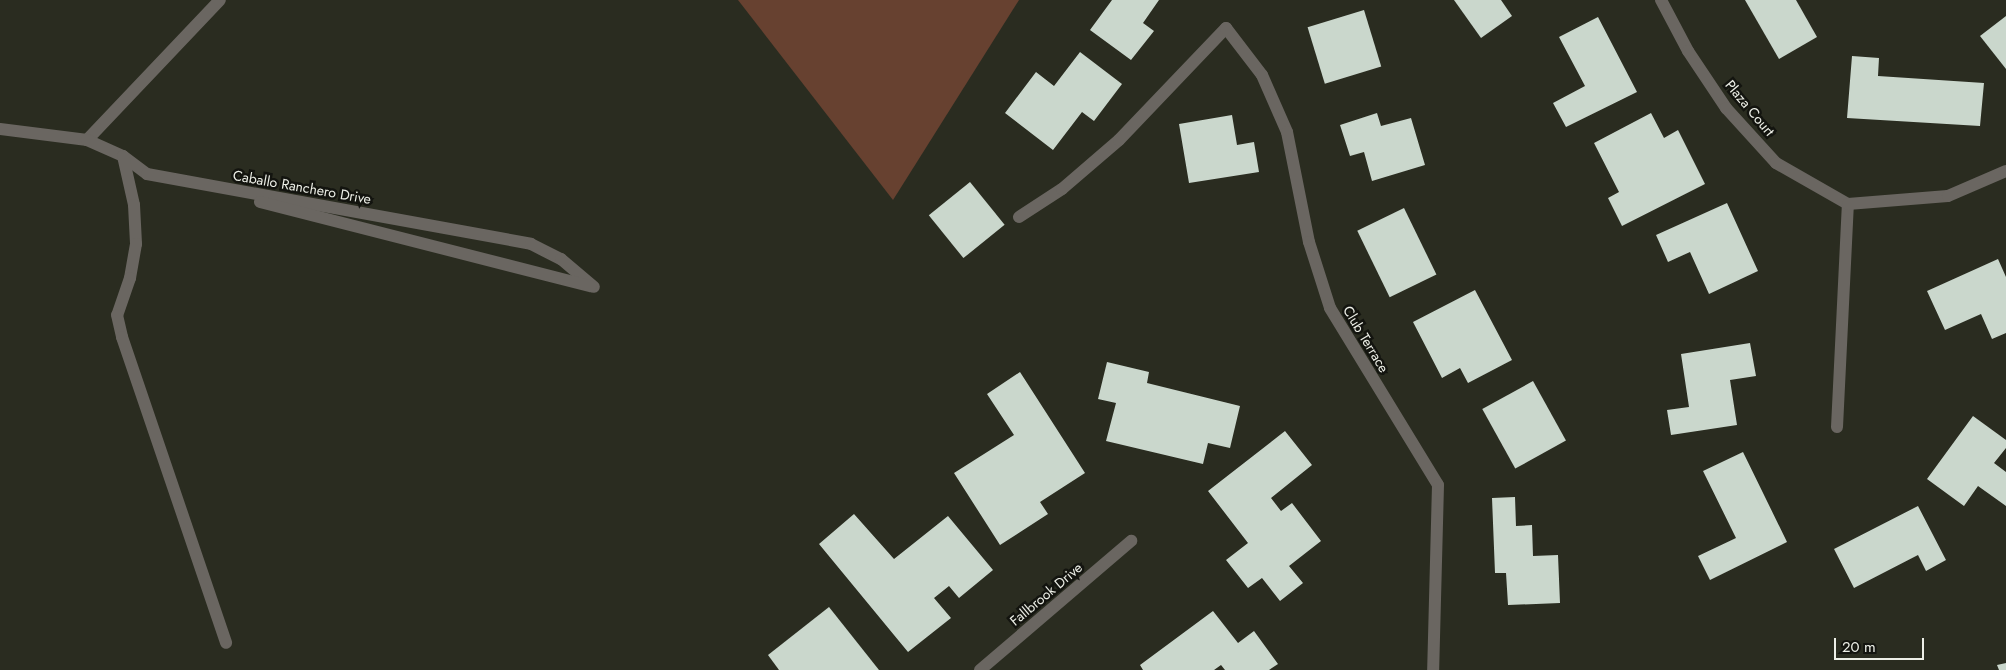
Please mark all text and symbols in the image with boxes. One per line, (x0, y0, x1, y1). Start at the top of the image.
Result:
street label: Plaza Court (1722, 77, 1778, 139)
street label: Caballo Ranchero Drive (232, 167, 372, 207)
street label: Club Terrace (1340, 303, 1392, 375)
street label: Fallbrook Drive (1006, 559, 1086, 629)
scale bar (1836, 628, 1926, 660)
text: 20 m (1842, 636, 1876, 658)

